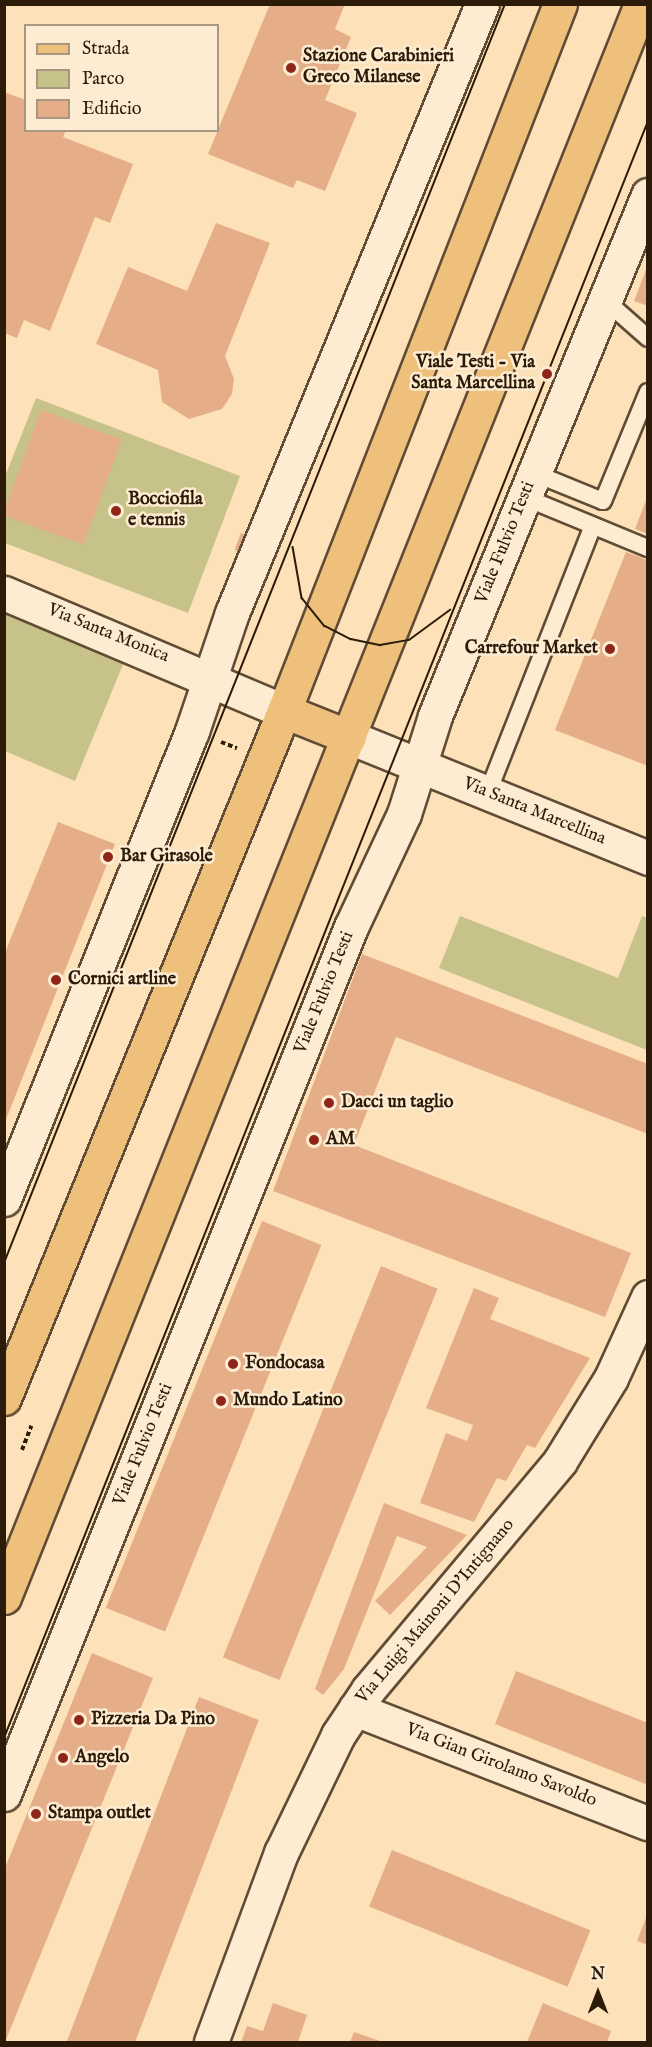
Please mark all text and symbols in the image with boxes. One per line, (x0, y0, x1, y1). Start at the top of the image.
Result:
legend (24, 24, 219, 132)
text: Strada (82, 38, 129, 61)
place label: Stazione Carabinieri Greco Milanese (303, 47, 454, 90)
marker: Stazione Carabinieri Greco Milanese (284, 61, 298, 75)
text: Parco (82, 68, 124, 91)
text: Edificio (82, 98, 142, 121)
place label: Viale Testi - Via Santa Marcellina (411, 353, 535, 395)
marker: Viale Testi - Via Santa Marcellina (540, 367, 554, 381)
street label: Viale Fulvio Testi (472, 479, 540, 607)
place label: Bocciofila e tennis (128, 490, 203, 532)
marker: Bocciofila e tennis (109, 504, 123, 518)
street label: Via Santa Monica (44, 600, 172, 668)
place label: Carrefour Market (465, 638, 598, 660)
marker: Carrefour Market (603, 642, 617, 656)
street label: Via Santa Marcellina (459, 774, 609, 850)
place label: Bar Girasole (120, 846, 213, 868)
marker: Bar Girasole (101, 850, 115, 864)
street label: Viale Fulvio Testi (291, 929, 359, 1057)
place label: Cornici artline (68, 969, 176, 991)
marker: Cornici artline (49, 973, 63, 987)
place label: Dacci un taglio (341, 1092, 453, 1114)
marker: Dacci un taglio (322, 1096, 336, 1110)
place label: AM (326, 1129, 355, 1151)
marker: AM (307, 1133, 321, 1147)
place label: Fondocasa (245, 1353, 324, 1375)
marker: Fondocasa (226, 1357, 240, 1371)
street label: Viale Fulvio Testi (110, 1381, 178, 1509)
place label: Mundo Latino (233, 1390, 343, 1412)
marker: Mundo Latino (214, 1394, 228, 1408)
street label: Via Luigi Mainoni D'Intignano (352, 1515, 520, 1709)
place label: Pizzeria Da Pino (91, 1709, 215, 1731)
marker: Pizzeria Da Pino (72, 1713, 86, 1727)
street label: Via Gian Girolamo Savoldo (403, 1720, 599, 1812)
place label: Angelo (75, 1747, 129, 1769)
marker: Angelo (56, 1751, 70, 1765)
place label: Stampa outlet (48, 1803, 151, 1825)
marker: Stampa outlet (29, 1807, 43, 1821)
north arrow (568, 1963, 628, 2023)
text: N (591, 1965, 605, 1985)

